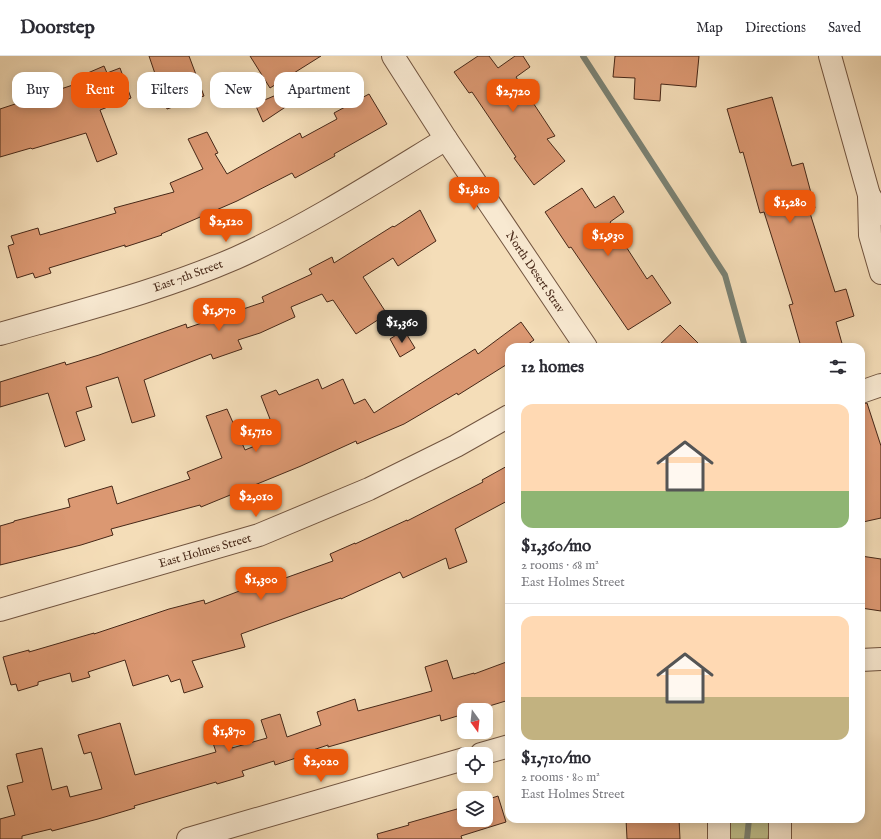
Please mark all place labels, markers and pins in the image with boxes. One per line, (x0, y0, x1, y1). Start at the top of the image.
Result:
pin: $2,720 (480, 79, 546, 113)
pin: $1,810 (441, 177, 507, 211)
pin: $1,280 (757, 190, 823, 224)
pin: $2,120 (193, 209, 259, 243)
pin: $1,930 (575, 223, 641, 257)
pin: $1,970 (186, 298, 252, 332)
pin: $1,360 (369, 310, 435, 344)
pin: $1,710 (223, 419, 289, 453)
pin: $2,010 (223, 484, 289, 518)
pin: $1,300 (228, 567, 294, 601)
pin: $1,870 (196, 719, 262, 753)
pin: $2,020 (288, 749, 354, 783)

